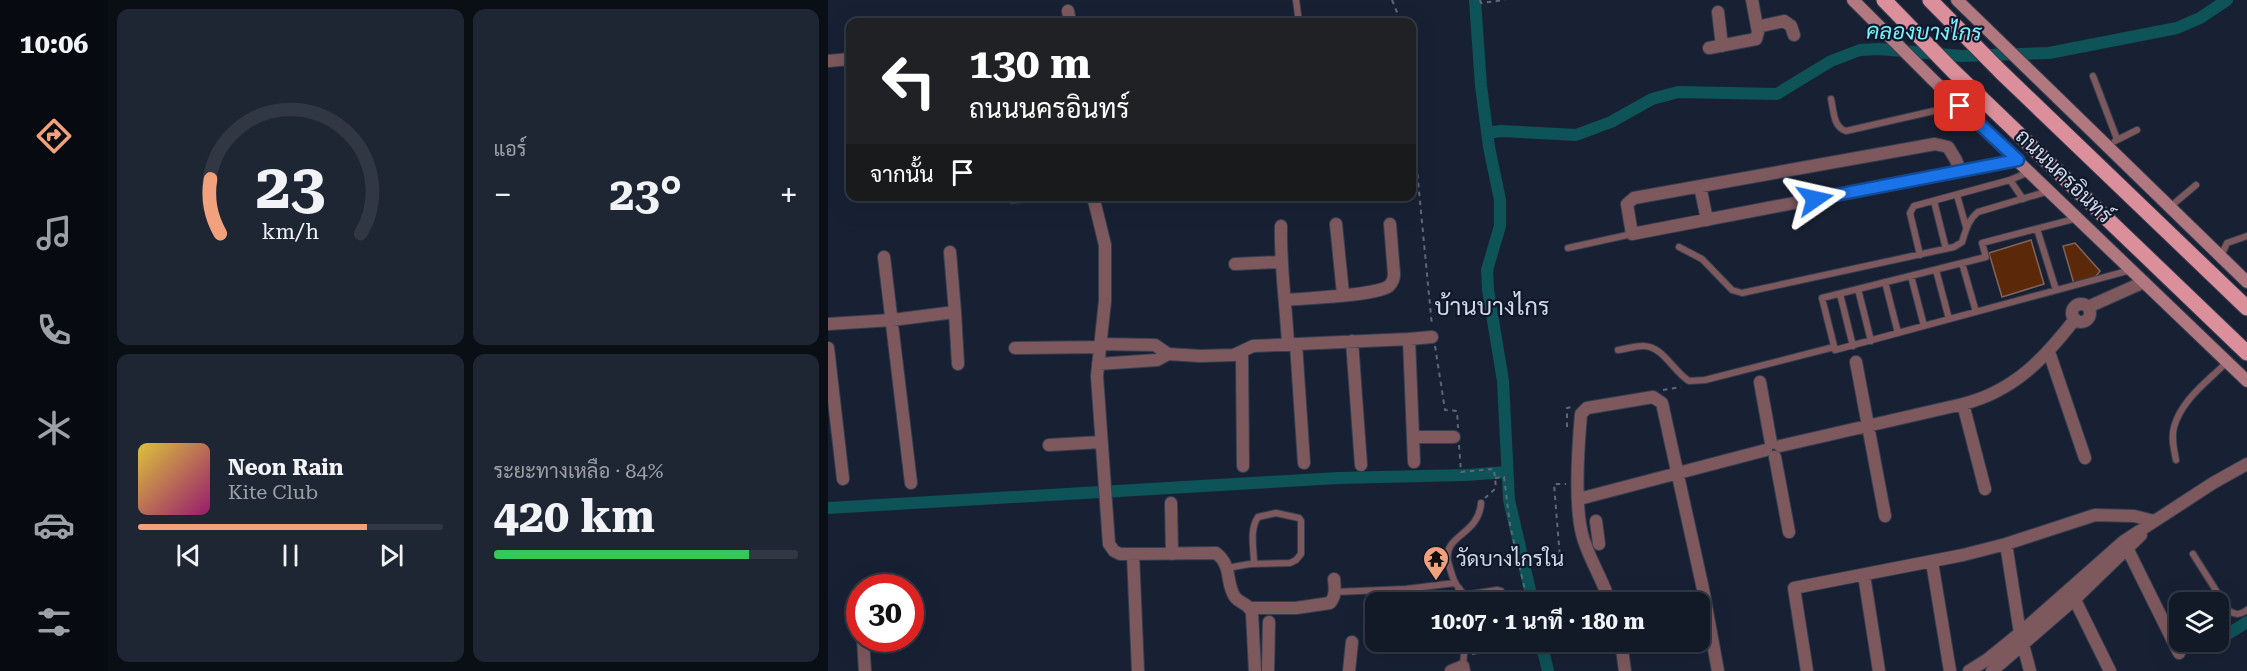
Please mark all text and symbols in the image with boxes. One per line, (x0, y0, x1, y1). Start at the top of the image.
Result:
water label: คลองบางไกร (1866, 16, 1983, 46)
text: 10:06 (20, 28, 88, 60)
text: 130 m (969, 39, 1091, 88)
icon: left (870, 42, 948, 120)
pin (1934, 80, 1985, 131)
icon: arrive (1943, 89, 1976, 122)
text: ถนนนครอินทร์ (969, 93, 1130, 125)
icon: directions (33, 115, 75, 157)
street label: ถนนนครอินทร์ (2011, 123, 2119, 228)
text: แอร์ (494, 137, 527, 161)
text: 23 (255, 150, 325, 223)
icon: arrive (946, 156, 979, 189)
text: จากนั้น (870, 162, 934, 187)
position arrow (1783, 167, 1847, 231)
text: 23° (609, 168, 682, 221)
text: − (494, 175, 512, 214)
text: + (780, 175, 798, 214)
icon: music (33, 212, 75, 254)
text: km/h (262, 219, 319, 244)
district label: บ้านบางไกร (1434, 291, 1550, 321)
icon: phone (33, 309, 75, 351)
icon: climate (33, 407, 75, 449)
text: Neon Rain (228, 455, 343, 480)
text: ระยะทางเหลือ · 84% (494, 459, 663, 483)
text: Kite Club (228, 480, 318, 504)
text: 420 km (494, 490, 655, 543)
icon: car (33, 504, 75, 546)
icon: previous (172, 539, 205, 572)
icon: pause (274, 539, 307, 572)
icon: next (375, 539, 408, 572)
temple icon: วัดบางไกรใน (1421, 544, 1451, 582)
place label: วัดบางไกรใน (1456, 546, 1564, 571)
speed limit sign: 30 (846, 574, 924, 652)
map controls (2169, 592, 2229, 652)
button: layers (2169, 592, 2229, 652)
icon: filters (33, 601, 75, 643)
text: 10:07 · 1 นาที · 180 m (1430, 609, 1645, 634)

